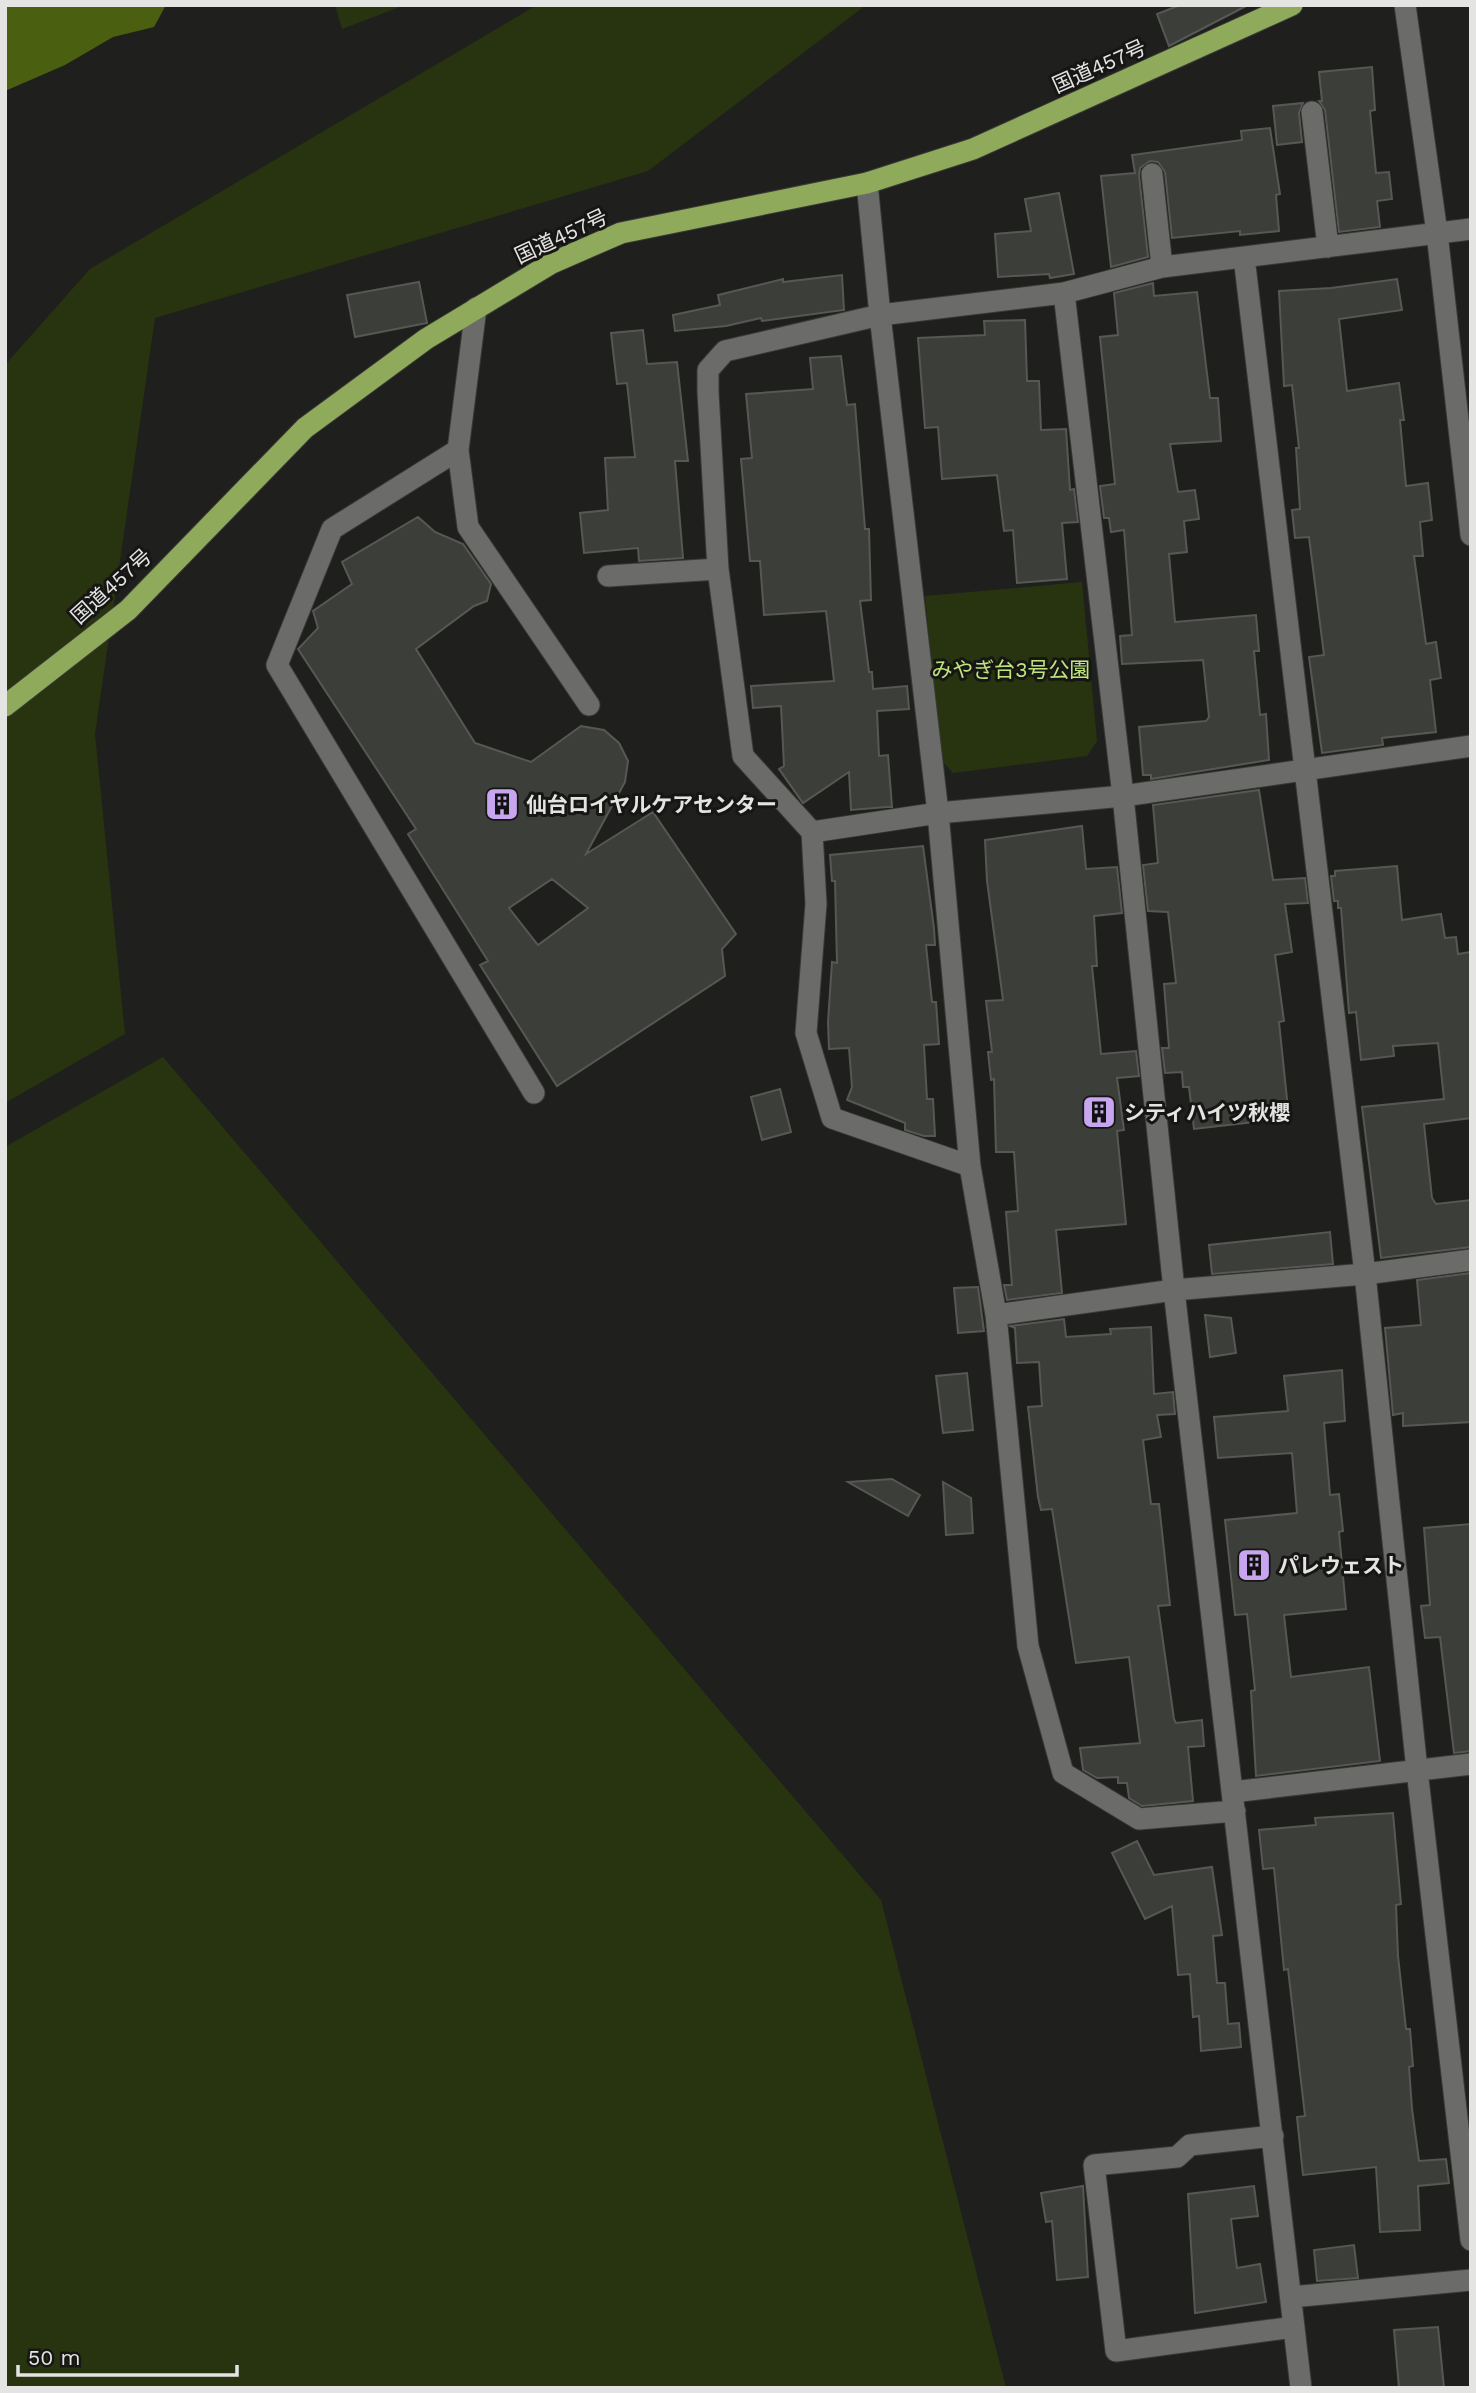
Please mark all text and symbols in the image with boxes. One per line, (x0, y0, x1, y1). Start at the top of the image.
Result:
street label: 国道457号 (1048, 34, 1150, 98)
street label: 国道457号 (510, 204, 612, 268)
street label: 国道457号 (66, 543, 156, 629)
park label: みやぎ台3号公園 (931, 657, 1091, 682)
building icon: 仙台ロイヤルケアセンター (483, 785, 521, 823)
place label: 仙台ロイヤルケアセンター (526, 792, 777, 817)
building icon: シティハイツ秋櫻 (1080, 1093, 1118, 1131)
place label: シティハイツ秋櫻 (1124, 1100, 1290, 1125)
building icon: パレウェスト (1235, 1546, 1273, 1584)
place label: パレウェスト (1278, 1553, 1404, 1578)
scale bar (18, 2334, 236, 2378)
text: 50 m (28, 2345, 80, 2370)

